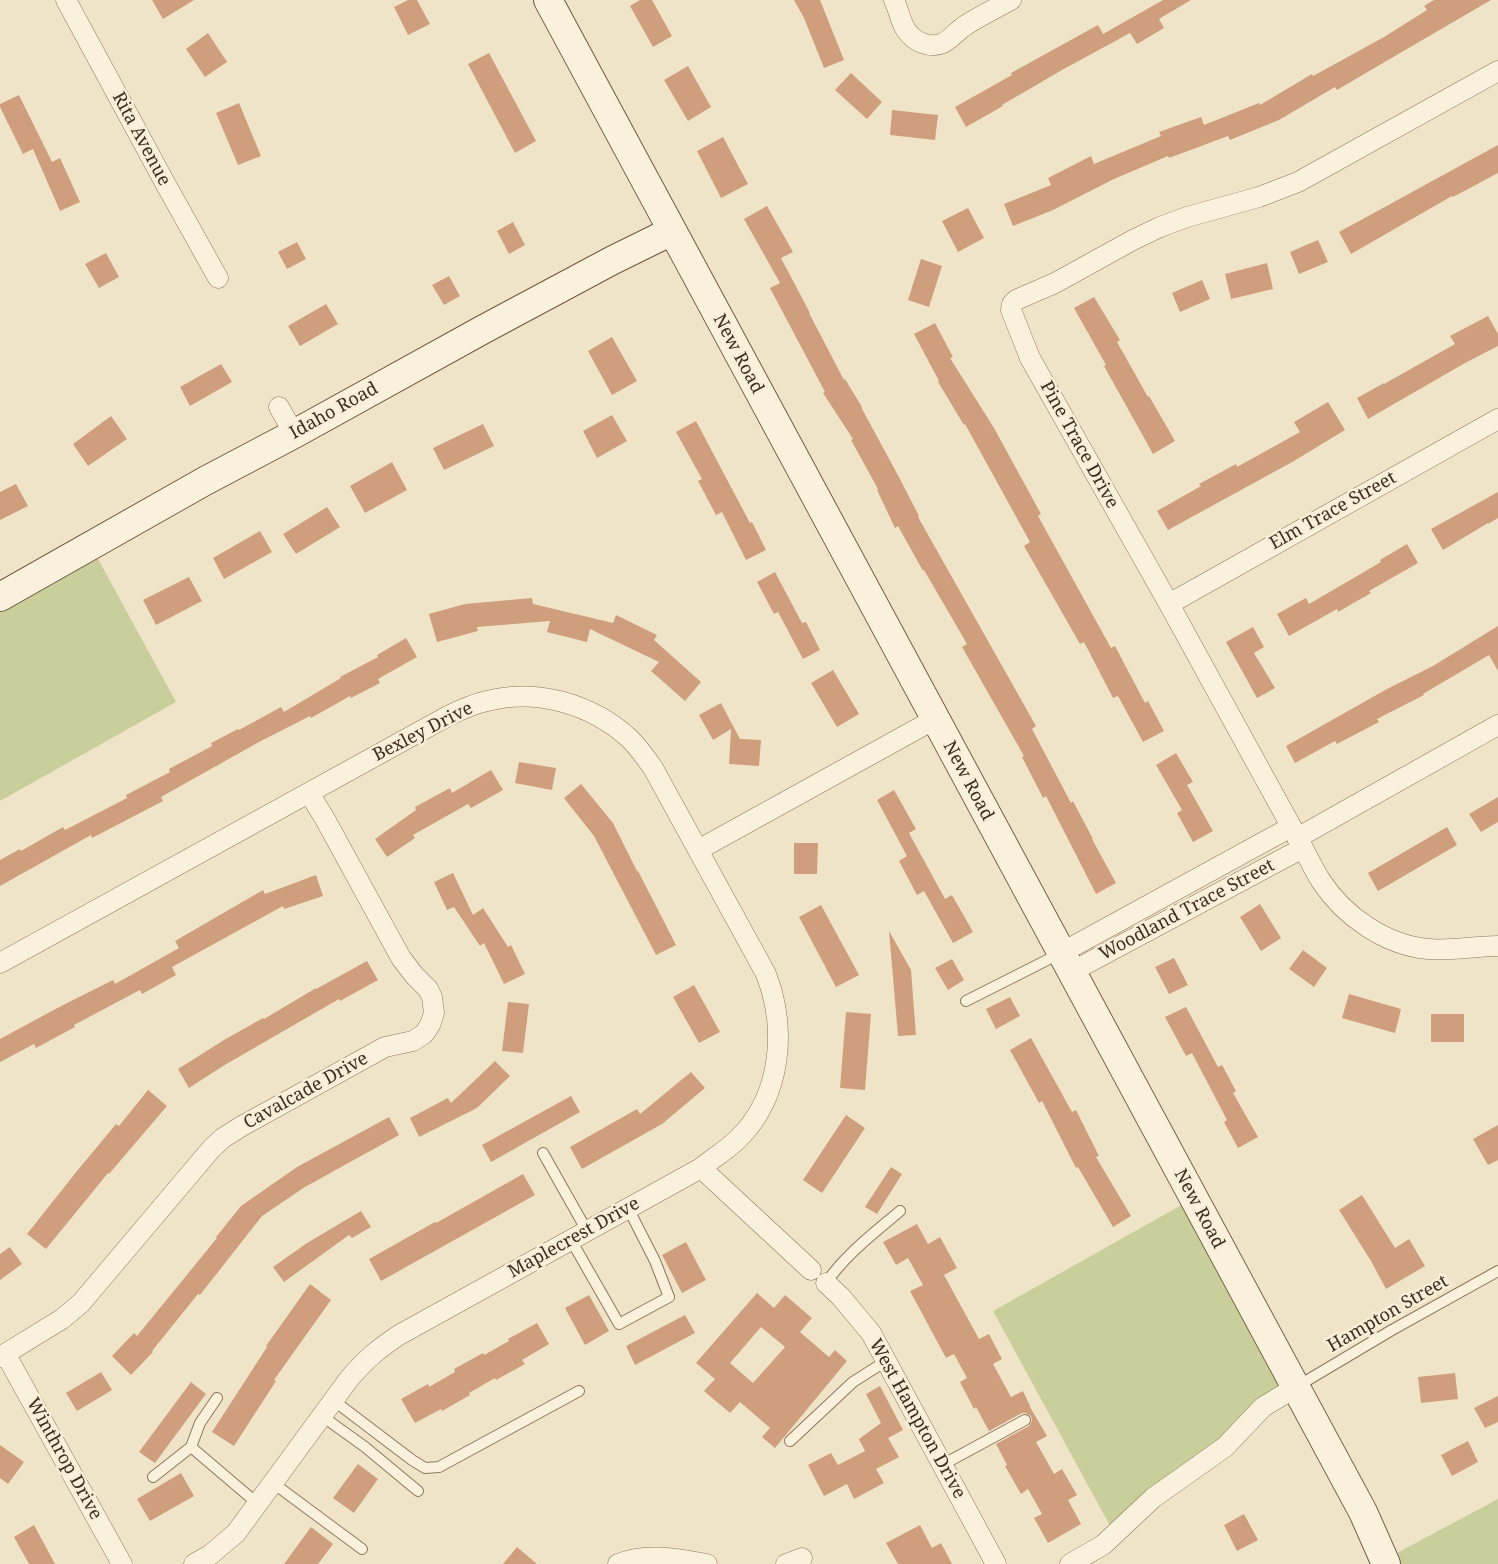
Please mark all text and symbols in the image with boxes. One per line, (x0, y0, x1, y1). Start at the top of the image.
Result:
street label: Rita Avenue (107, 88, 175, 190)
street label: New Road (708, 311, 768, 397)
street label: Pine Trace Drive (1035, 377, 1123, 513)
street label: Idaho Road (286, 378, 382, 444)
street label: Elm Trace Street (1266, 467, 1400, 555)
street label: Bexley Drive (369, 698, 477, 766)
street label: New Road (938, 738, 998, 824)
street label: Woodland Trace Street (1096, 855, 1278, 965)
street label: Cavalcade Drive (240, 1048, 372, 1134)
street label: New Road (1169, 1166, 1229, 1252)
street label: Maplecrest Drive (505, 1193, 643, 1283)
street label: Hampton Street (1324, 1271, 1452, 1357)
street label: West Hampton Drive (864, 1335, 970, 1503)
street label: Winthrop Drive (22, 1394, 106, 1524)

